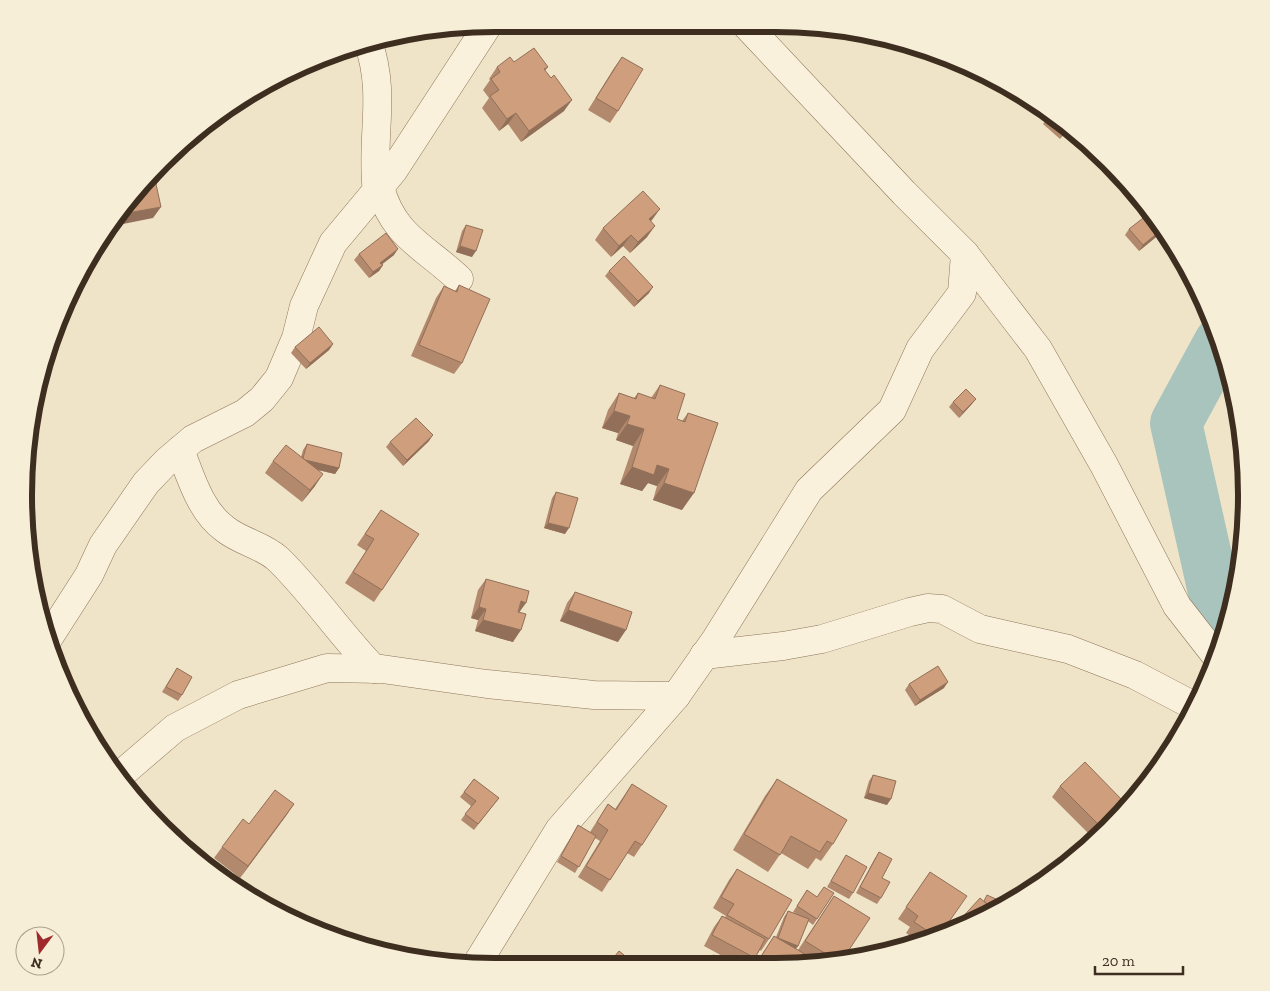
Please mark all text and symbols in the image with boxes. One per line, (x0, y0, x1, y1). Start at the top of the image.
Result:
north arrow (15, 926, 65, 976)
scale bar (1095, 944, 1182, 976)
text: 20 m (1102, 952, 1135, 970)
text: N (29, 953, 44, 973)

